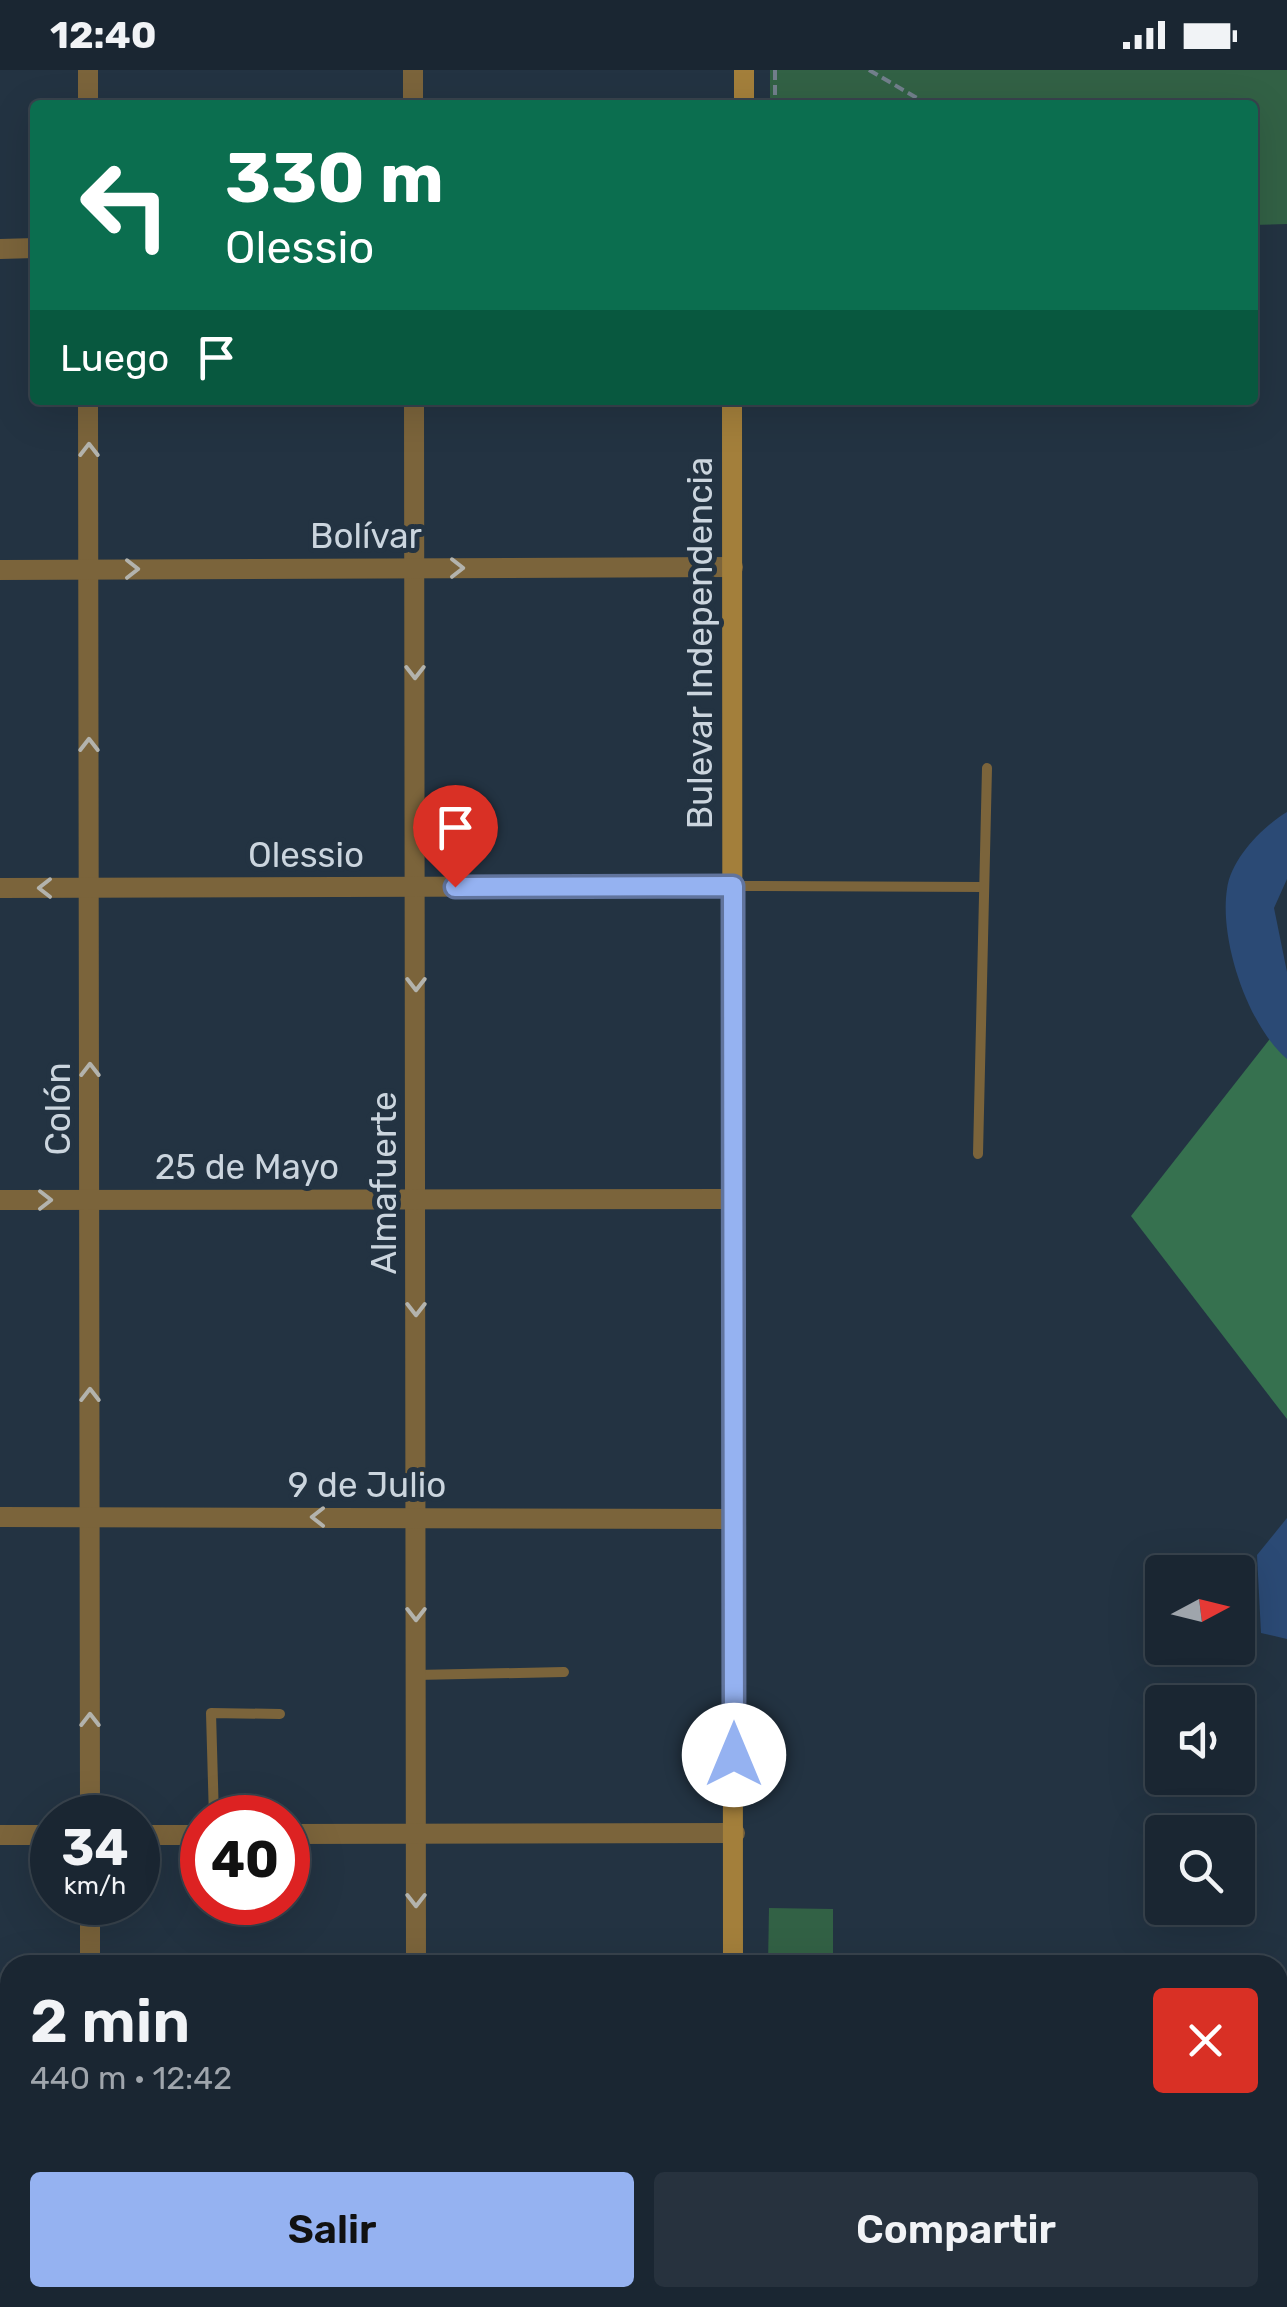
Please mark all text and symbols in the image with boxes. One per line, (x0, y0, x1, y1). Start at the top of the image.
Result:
text: 12:40 (50, 12, 156, 58)
text: 330 m (225, 137, 444, 220)
icon: left (60, 140, 190, 270)
text: Olessio (225, 221, 374, 274)
icon: arrive (189, 330, 244, 385)
text: Luego (60, 335, 169, 381)
one-way arrow (78, 441, 100, 456)
street label: Bulevar Independencia (679, 457, 721, 829)
street label: Bolívar (310, 515, 422, 557)
one-way arrow (450, 557, 466, 579)
one-way arrow (126, 558, 141, 580)
one-way arrow (404, 666, 426, 681)
one-way arrow (78, 737, 100, 752)
pin (413, 785, 498, 888)
icon: arrive (428, 800, 483, 855)
street label: Olessio (248, 834, 364, 876)
one-way arrow (36, 877, 52, 899)
one-way arrow (405, 977, 426, 993)
street label: Colón (37, 1062, 79, 1156)
one-way arrow (79, 1062, 101, 1078)
street label: Almafuerte (363, 1092, 405, 1274)
street label: 25 de Mayo (155, 1146, 339, 1188)
one-way arrow (38, 1189, 54, 1211)
one-way arrow (405, 1302, 427, 1318)
one-way arrow (79, 1387, 100, 1403)
street label: 9 de Julio (288, 1464, 446, 1506)
one-way arrow (309, 1506, 324, 1528)
north arrow (1145, 1555, 1255, 1665)
map controls (1145, 1555, 1255, 1925)
one-way arrow (405, 1607, 426, 1623)
button: sound (1145, 1685, 1255, 1795)
position arrow (682, 1703, 786, 1807)
one-way arrow (79, 1712, 101, 1728)
speed limit sign: 40 (180, 1795, 310, 1925)
button: search (1145, 1815, 1255, 1925)
text: 34 (61, 1818, 129, 1878)
text: km/h (64, 1871, 126, 1900)
one-way arrow (405, 1892, 427, 1908)
text: 2 min (30, 1986, 190, 2057)
button: close (1153, 1988, 1258, 2093)
text: 440 m · 12:42 (30, 2059, 232, 2097)
button: Salir (30, 2172, 634, 2287)
button: Compartir (654, 2172, 1258, 2287)

